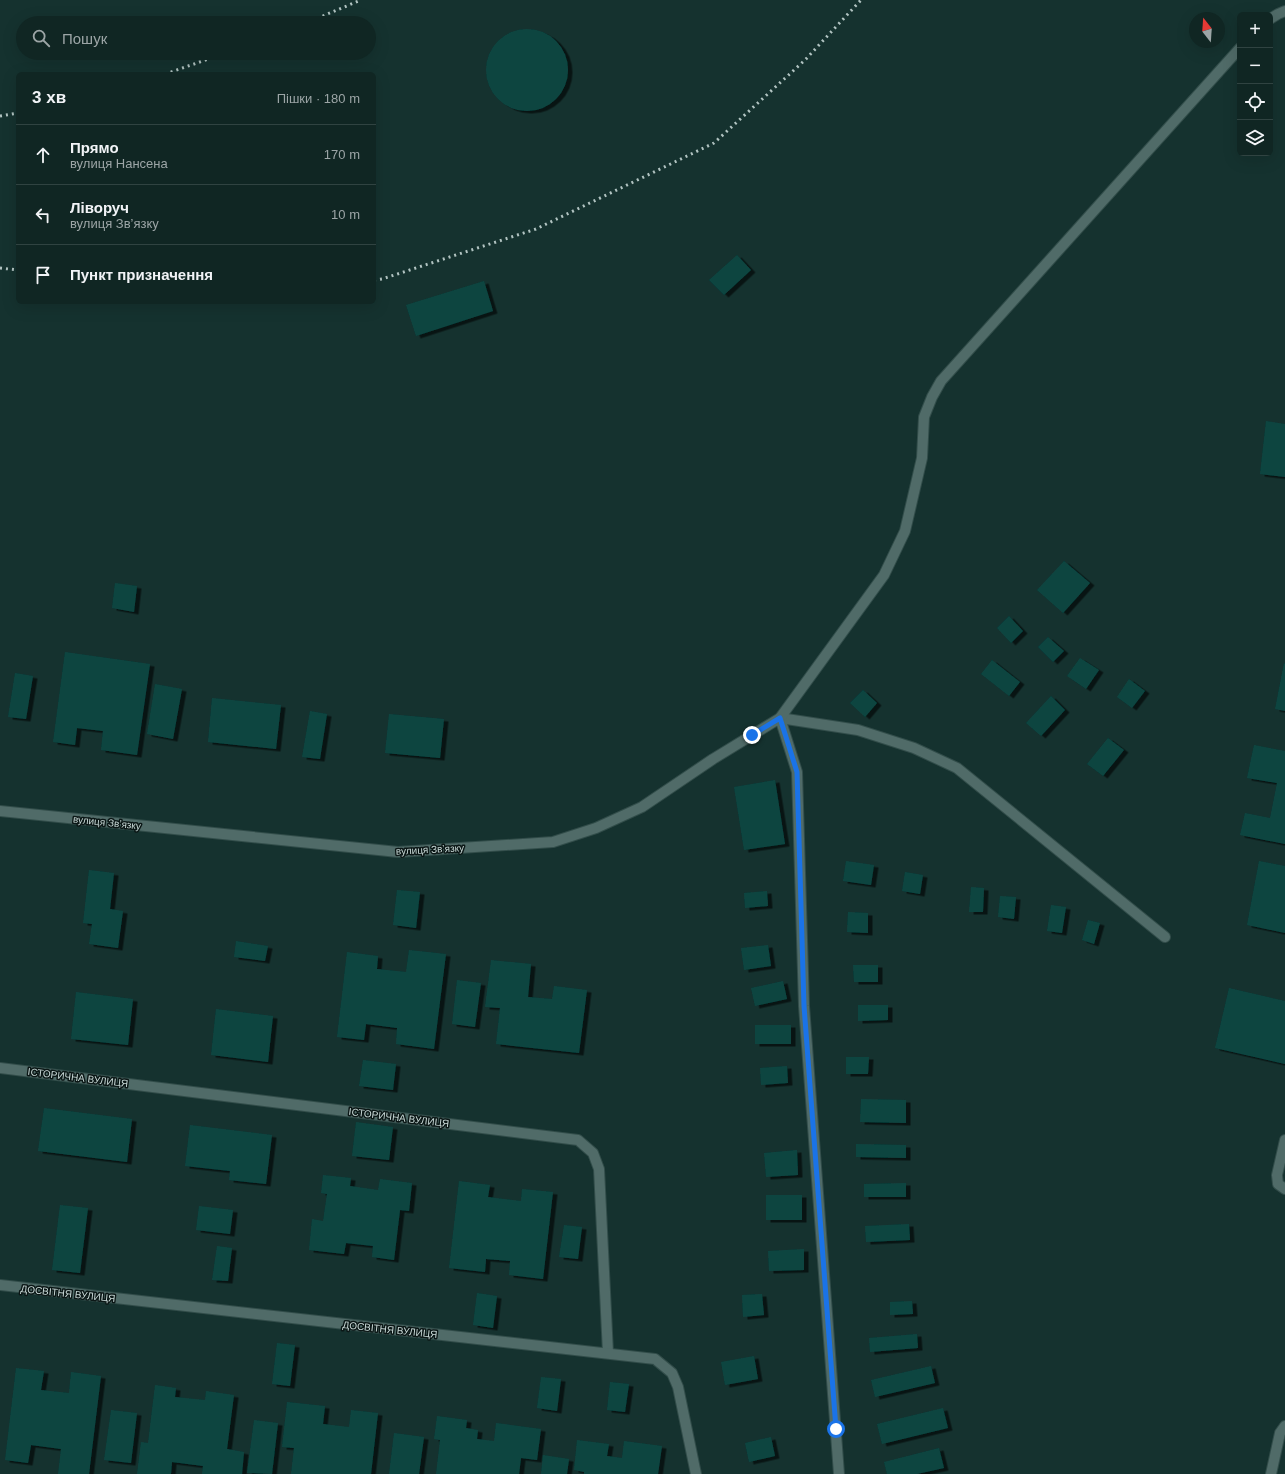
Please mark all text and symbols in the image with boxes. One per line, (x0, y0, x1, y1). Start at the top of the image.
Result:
north arrow (1189, 12, 1225, 48)
map controls (1237, 12, 1273, 156)
button: + (1237, 12, 1273, 48)
search box (16, 16, 376, 60)
icon: search (30, 27, 52, 49)
text: Пошук (62, 30, 107, 47)
button: − (1237, 48, 1273, 84)
button: locate (1237, 84, 1273, 120)
text: 3 хв (32, 88, 66, 107)
text: Пішки · 180 m (277, 91, 360, 106)
button: layers (1237, 120, 1273, 156)
text: Прямо (70, 139, 119, 156)
icon: ahead (32, 144, 54, 166)
text: 170 m (324, 147, 360, 162)
text: вулиця Нансена (70, 156, 168, 171)
text: Ліворуч (70, 199, 129, 216)
icon: left (32, 204, 54, 226)
text: 10 m (331, 207, 360, 222)
text: вулиця Звʼязку (70, 216, 159, 231)
icon: arrive (32, 264, 54, 286)
text: Пункт призначення (70, 266, 213, 283)
route end (743, 726, 761, 744)
street label: вулиця Звʼязку (72, 813, 141, 832)
street label: вулиця Звʼязку (396, 842, 464, 857)
street label: ІСТОРИЧНА ВУЛИЦЯ (27, 1066, 129, 1089)
street label: ІСТОРИЧНА ВУЛИЦЯ (348, 1106, 450, 1129)
street label: ДОСВІТНЯ ВУЛИЦЯ (20, 1283, 116, 1304)
street label: ДОСВІТНЯ ВУЛИЦЯ (342, 1319, 438, 1340)
route start (827, 1420, 845, 1438)

